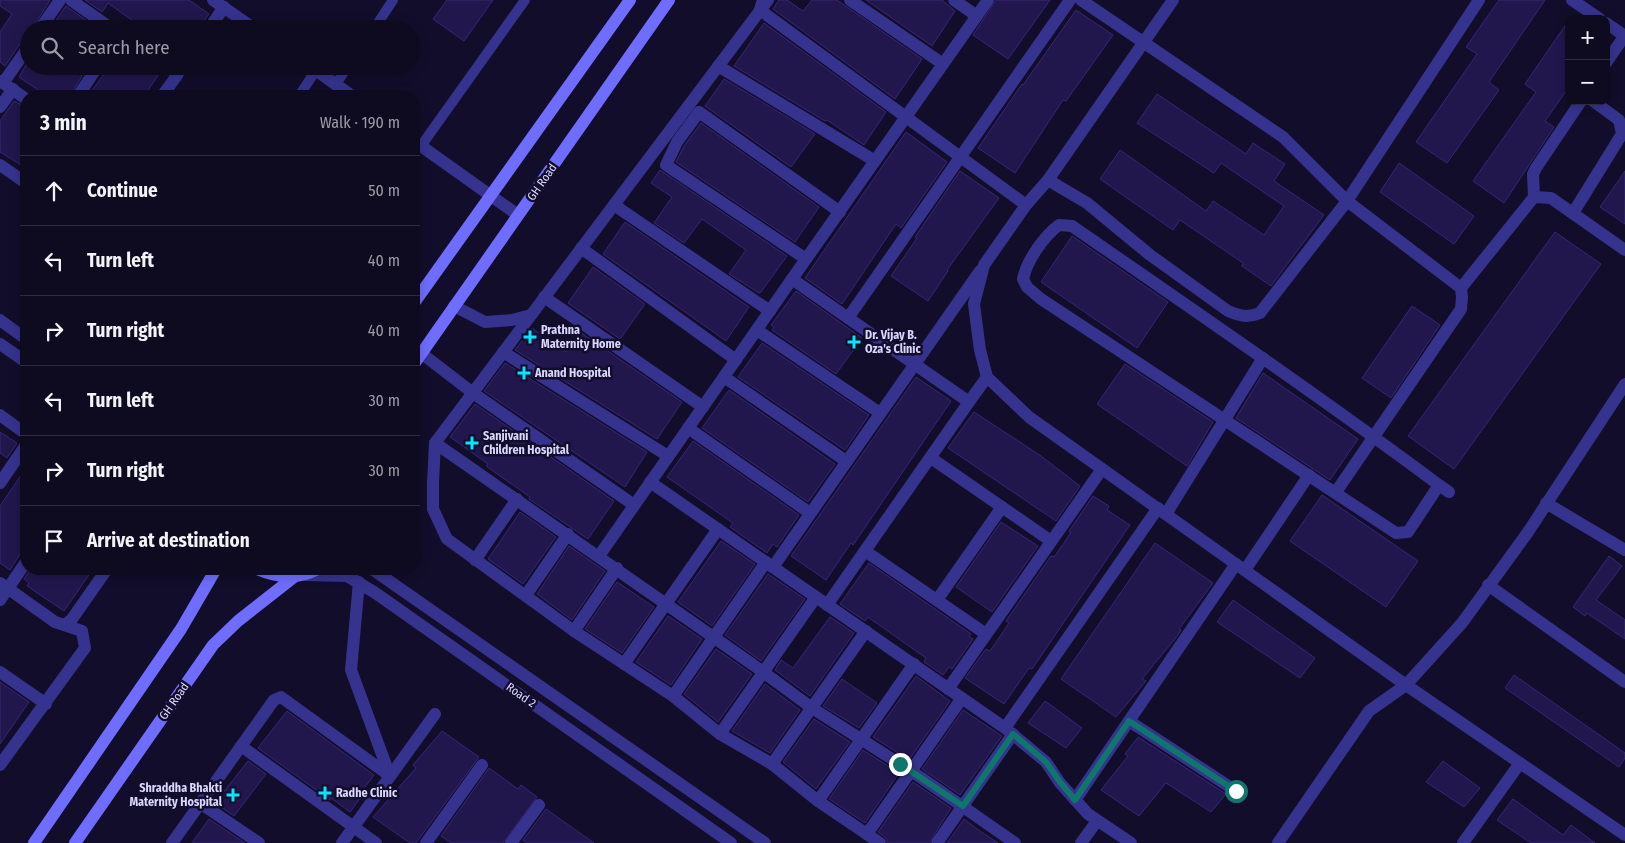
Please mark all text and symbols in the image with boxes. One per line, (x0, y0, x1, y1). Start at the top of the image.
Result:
map controls (1565, 15, 1610, 105)
button: + (1565, 15, 1610, 60)
search box (20, 20, 420, 75)
icon: search (38, 34, 66, 62)
text: Search here (78, 36, 170, 59)
button: − (1565, 60, 1610, 105)
text: 3 min (40, 110, 87, 136)
text: Walk · 190 m (320, 113, 400, 132)
street label: GH Road (524, 161, 560, 203)
icon: ahead (40, 177, 68, 205)
text: Continue (87, 179, 158, 202)
text: 50 m (368, 181, 400, 200)
icon: left (40, 247, 68, 275)
text: Turn left (87, 249, 154, 272)
text: 40 m (368, 251, 400, 270)
icon: right (40, 317, 68, 345)
text: Turn right (87, 319, 164, 342)
text: 40 m (368, 321, 400, 340)
place label: Prathna Maternity Home (541, 323, 621, 351)
place label: Dr. Vijay B. Oza's Clinic (865, 328, 921, 356)
marker: Prathna Maternity Home (523, 330, 537, 344)
marker: Dr. Vijay B. Oza's Clinic (847, 335, 861, 349)
marker: Anand Hospital (517, 366, 531, 380)
place label: Anand Hospital (534, 366, 612, 380)
icon: left (40, 387, 68, 415)
text: Turn left (87, 389, 154, 412)
text: 30 m (368, 391, 400, 410)
place label: Sanjivani Children Hospital (483, 429, 570, 457)
marker: Sanjivani Children Hospital (465, 436, 479, 450)
icon: right (40, 457, 68, 485)
text: Turn right (87, 459, 164, 482)
text: 30 m (368, 461, 400, 480)
icon: arrive (40, 527, 68, 555)
text: Arrive at destination (87, 529, 250, 552)
street label: GH Road (156, 680, 192, 722)
street label: Road 2 (503, 680, 539, 710)
route end (889, 753, 912, 776)
route start (1225, 780, 1248, 803)
place label: Shraddha Bhakti Maternity Hospital (129, 781, 223, 809)
marker: Radhe Clinic (318, 786, 332, 800)
place label: Radhe Clinic (336, 786, 398, 800)
marker: Shraddha Bhakti Maternity Hospital (226, 788, 240, 802)

